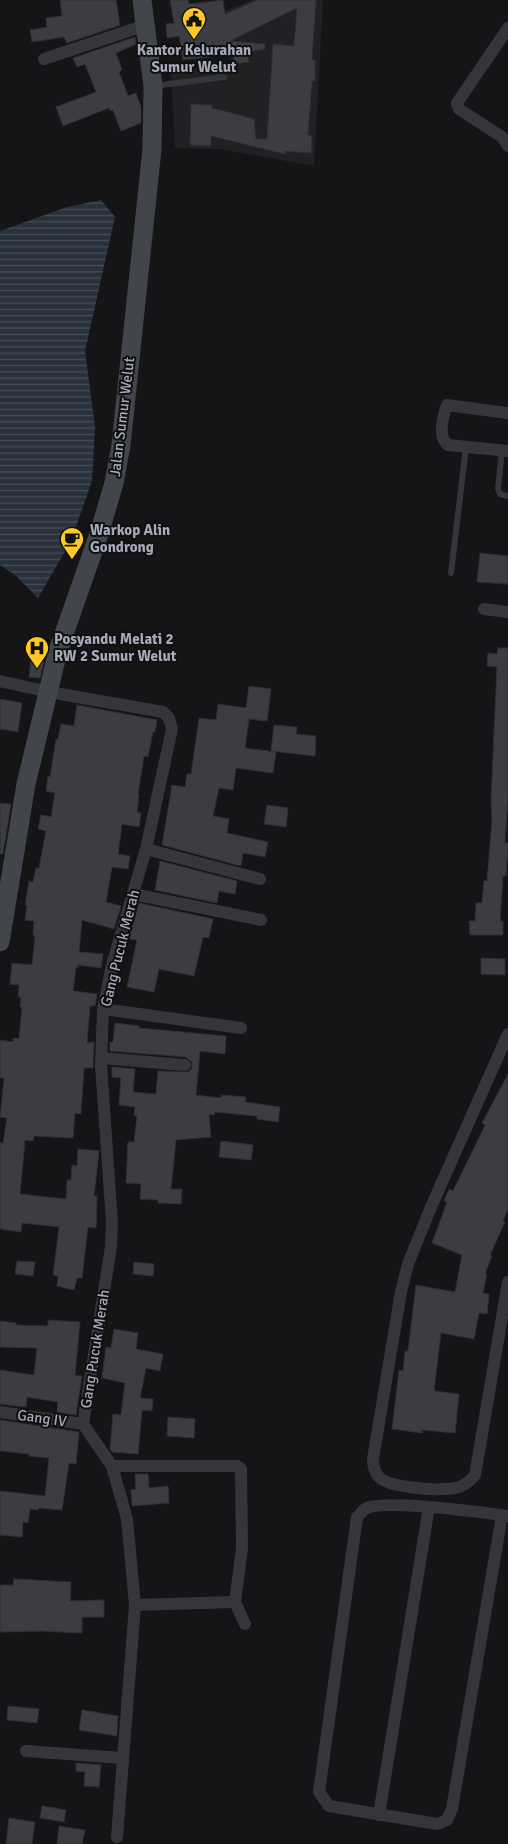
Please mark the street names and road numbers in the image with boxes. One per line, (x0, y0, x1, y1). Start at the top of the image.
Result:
street label: Jalan Sumur Welut (106, 356, 138, 478)
street label: Gang Pucuk Merah (97, 888, 143, 1008)
street label: Gang Pucuk Merah (77, 1288, 113, 1410)
street label: Gang IV (16, 1406, 68, 1430)

